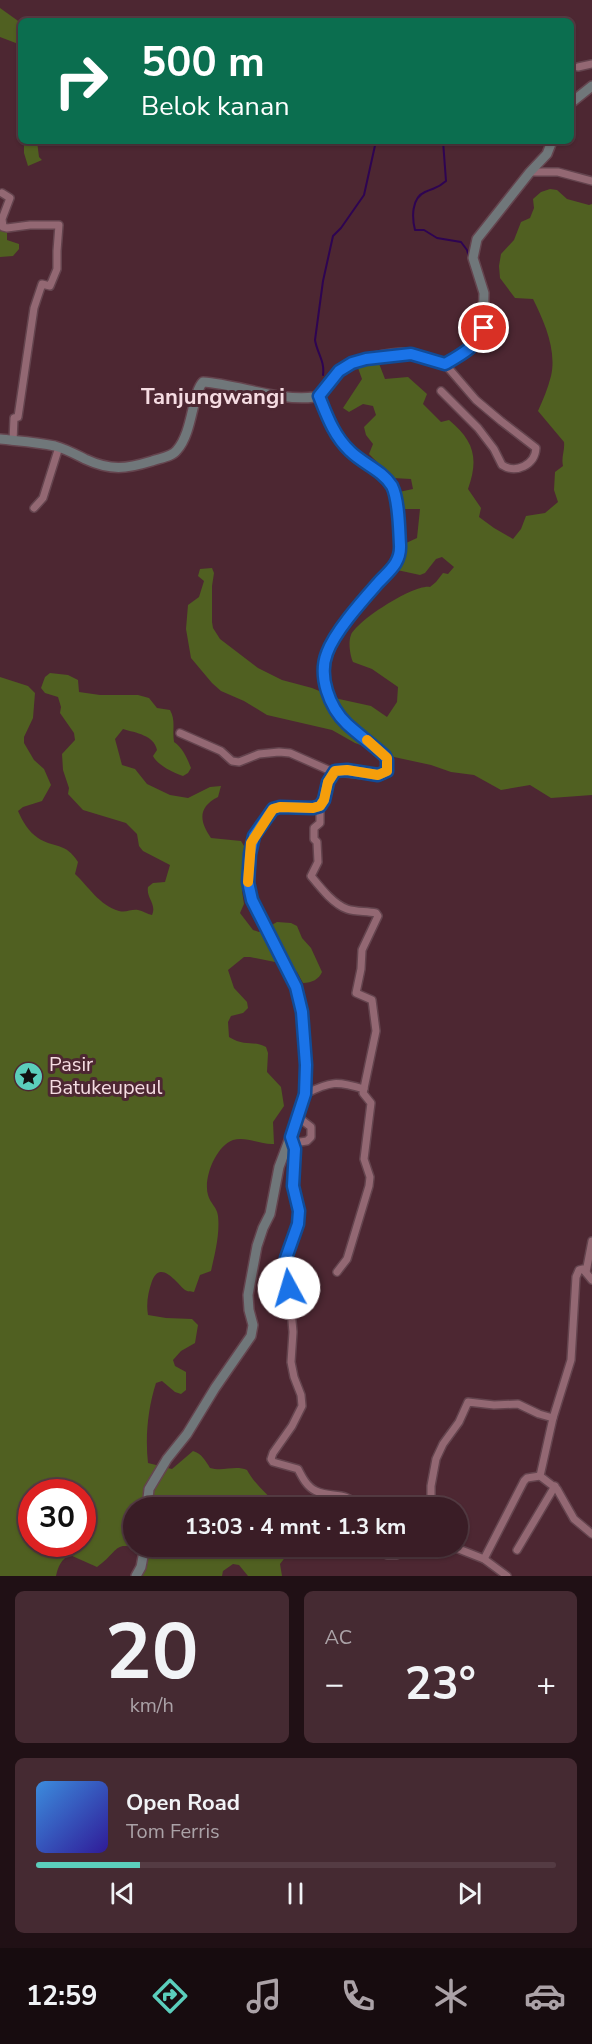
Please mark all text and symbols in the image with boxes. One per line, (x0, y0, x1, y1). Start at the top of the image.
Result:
text: 500 m (141, 34, 265, 91)
icon: right (42, 42, 120, 120)
text: Belok kanan (141, 88, 290, 125)
pin (458, 302, 509, 353)
icon: arrive (467, 311, 500, 344)
district label: Tanjungwangi (141, 382, 285, 412)
place label: Pasir Batukeupeul (49, 1051, 162, 1101)
place icon: Pasir Batukeupeul (12, 1060, 44, 1092)
position arrow (257, 1256, 321, 1320)
speed limit sign: 30 (18, 1479, 96, 1557)
text: 13:03 · 4 mnt · 1.3 km (185, 1512, 406, 1542)
text: 20 (105, 1599, 199, 1706)
text: AC (325, 1624, 352, 1651)
text: 23° (405, 1654, 476, 1715)
text: − (325, 1662, 344, 1707)
text: + (536, 1662, 556, 1707)
text: km/h (130, 1692, 174, 1719)
text: Open Road (126, 1788, 240, 1818)
text: Tom Ferris (126, 1818, 220, 1845)
icon: previous (106, 1877, 139, 1910)
icon: pause (279, 1877, 312, 1910)
icon: next (453, 1877, 486, 1910)
icon: directions (149, 1975, 191, 2017)
icon: music (243, 1975, 285, 2017)
icon: phone (337, 1975, 379, 2017)
icon: climate (430, 1975, 472, 2017)
icon: car (524, 1975, 566, 2017)
text: 12:59 (26, 1978, 97, 2015)

